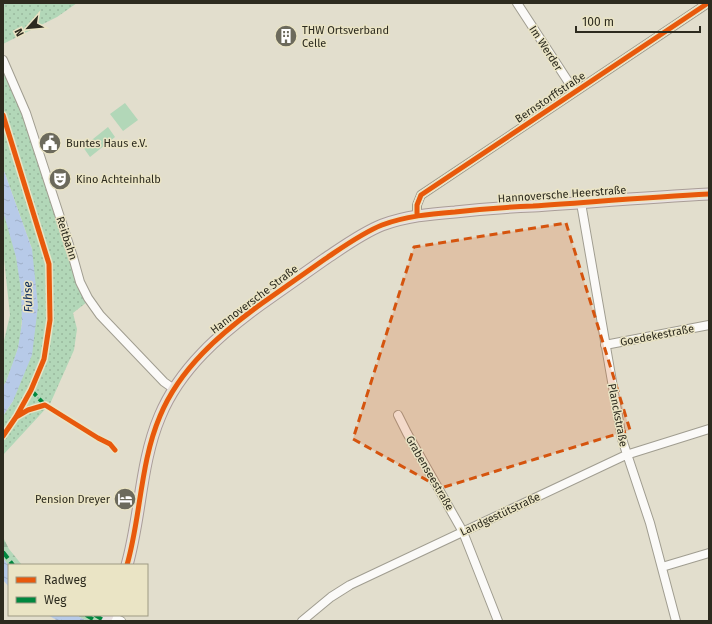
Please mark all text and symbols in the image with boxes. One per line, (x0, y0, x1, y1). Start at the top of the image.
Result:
north arrow (8, 8, 48, 48)
scale bar (576, 8, 700, 34)
text: 100 m (582, 15, 614, 29)
building icon: THW Ortsverband Celle (273, 23, 299, 49)
street label: Im Werder (526, 23, 565, 74)
place label: THW Ortsverband Celle (302, 24, 389, 50)
text: N (12, 26, 27, 39)
street label: Bernstorffstraße (513, 69, 588, 126)
public building icon: Buntes Haus e.V. (37, 130, 63, 156)
place label: Buntes Haus e.V. (66, 137, 148, 150)
theatre icon: Kino Achteinhalb (47, 166, 73, 192)
place label: Kino Achteinhalb (76, 173, 161, 186)
street label: Hannoversche Heerstraße (497, 184, 627, 205)
street label: Reitbahn (53, 215, 80, 261)
street label: Hannoversche Straße (208, 262, 301, 337)
water label: Fuhse (20, 281, 36, 313)
street label: Goedekestraße (619, 322, 695, 349)
street label: Planckstraße (605, 382, 630, 448)
street label: Grabenseestraße (403, 433, 456, 513)
hotel icon: Pension Dreyer (112, 486, 138, 512)
street label: Landgestütstraße (458, 490, 542, 539)
place label: Pension Dreyer (35, 493, 111, 506)
legend (8, 564, 148, 616)
text: Radweg (44, 573, 87, 587)
text: Weg (44, 593, 67, 607)

